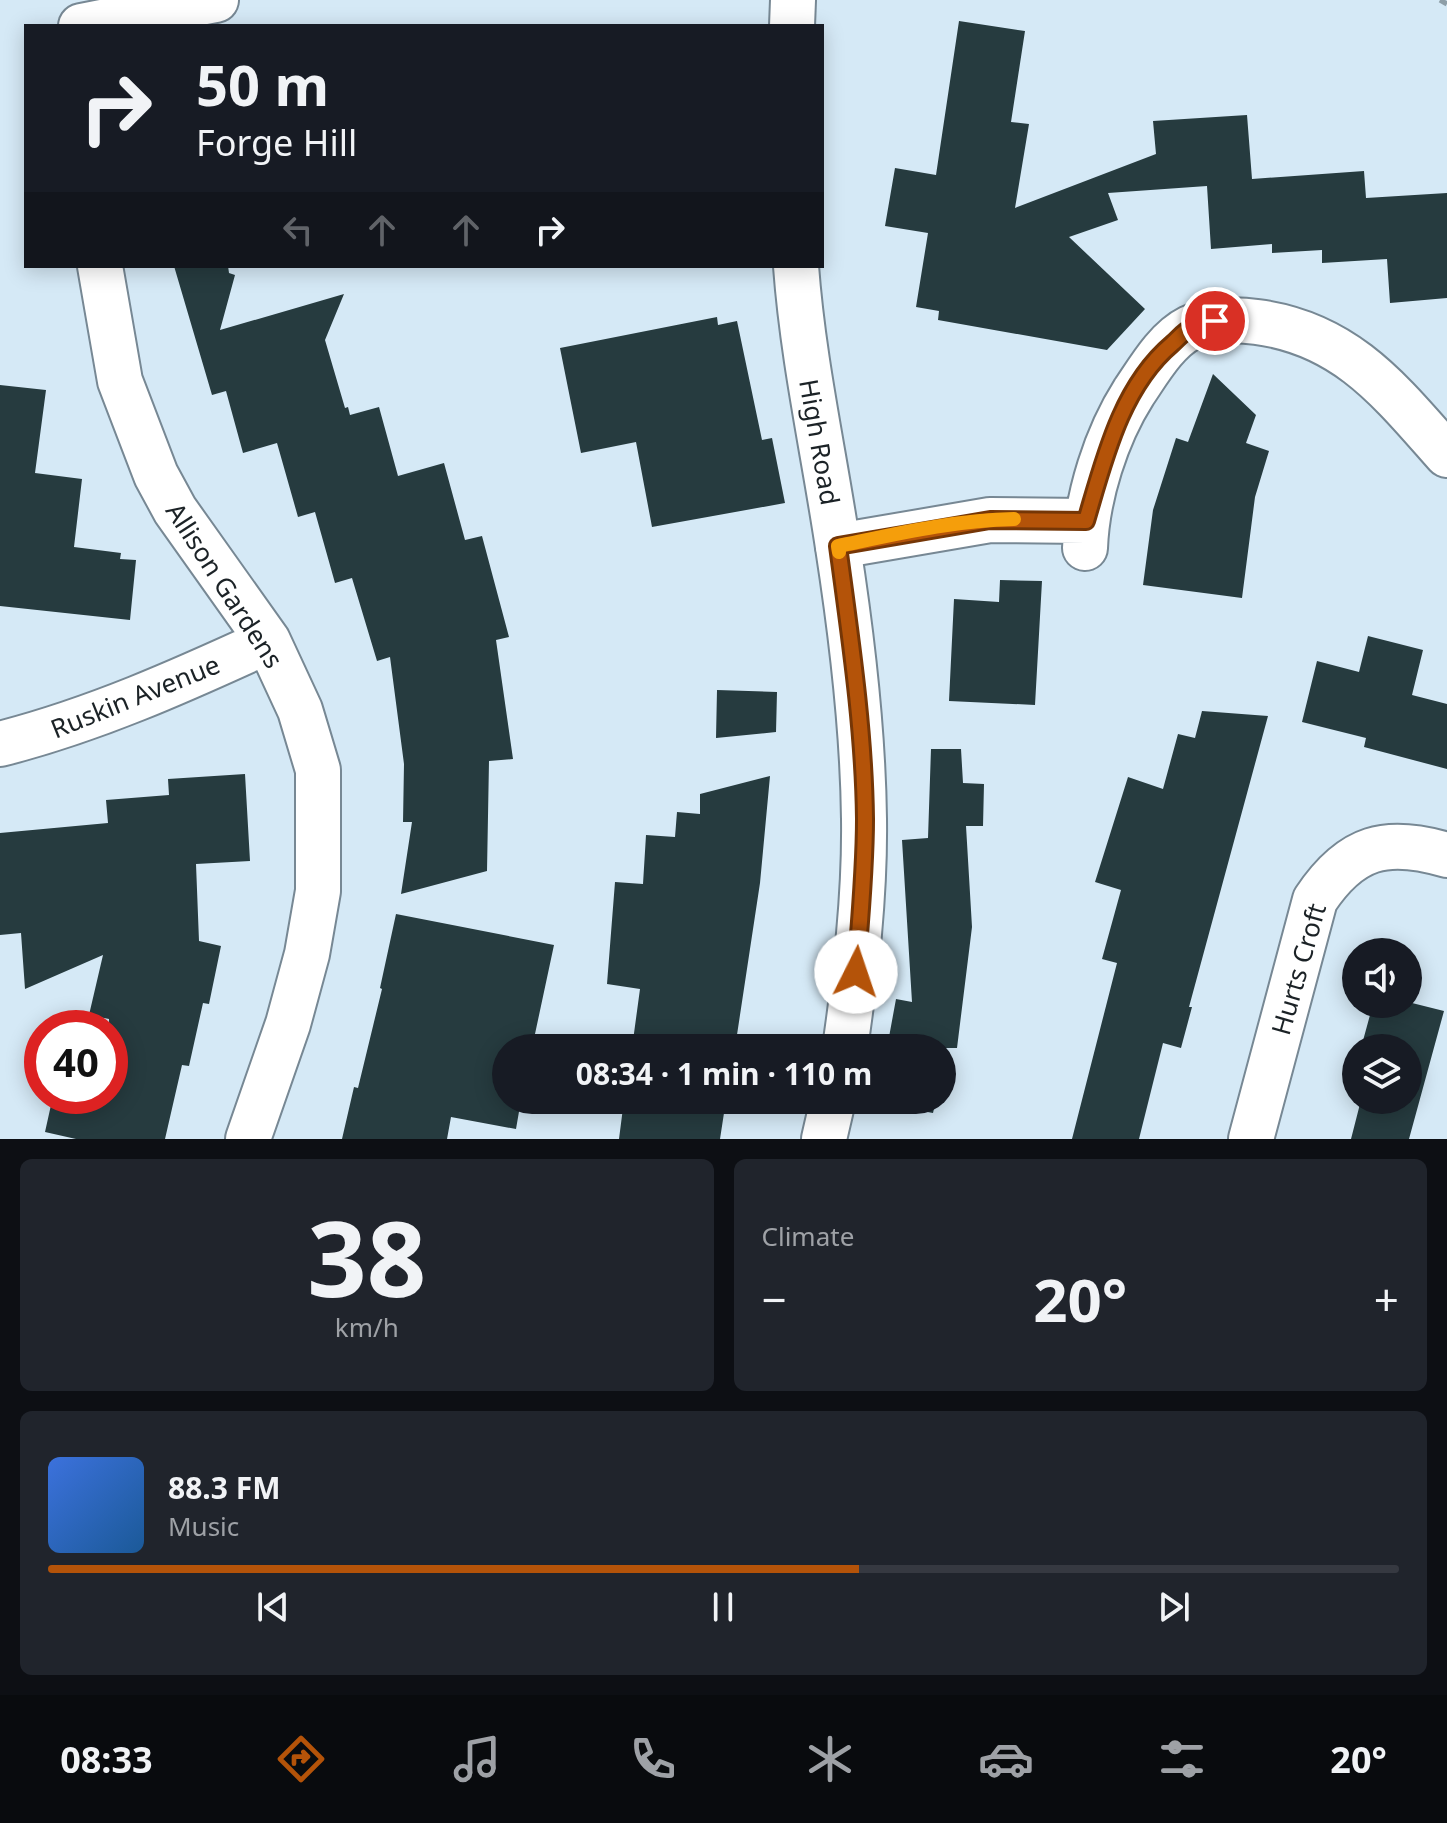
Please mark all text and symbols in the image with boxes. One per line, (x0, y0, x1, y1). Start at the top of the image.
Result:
text: 50 m (196, 46, 329, 122)
icon: right (64, 56, 168, 160)
text: Forge Hill (196, 118, 357, 167)
icon: left (276, 208, 320, 252)
icon: ahead (360, 208, 404, 252)
icon: ahead (444, 208, 488, 252)
icon: right (528, 208, 572, 252)
pin (1181, 287, 1249, 355)
icon: arrive (1193, 299, 1237, 343)
street label: High Road (791, 376, 849, 508)
street label: Allison Gardens (158, 495, 292, 675)
street label: Ruskin Avenue (45, 646, 225, 746)
street label: Hurts Croft (1262, 899, 1334, 1039)
position arrow (814, 930, 898, 1014)
map controls (1342, 938, 1422, 1114)
button: sound (1342, 938, 1422, 1018)
speed limit sign: 40 (24, 1010, 128, 1114)
button: layers (1342, 1034, 1422, 1114)
text: 08:34 · 1 min · 110 m (576, 1053, 872, 1094)
text: 38 (307, 1186, 426, 1327)
text: Climate (762, 1218, 854, 1254)
text: 20° (1033, 1258, 1127, 1340)
text: − (762, 1269, 787, 1329)
text: + (1374, 1269, 1399, 1329)
text: km/h (335, 1309, 399, 1345)
text: 88.3 FM (168, 1467, 280, 1508)
text: Music (168, 1508, 239, 1544)
icon: previous (251, 1585, 295, 1629)
icon: pause (701, 1585, 745, 1629)
icon: next (1152, 1585, 1196, 1629)
icon: directions (273, 1731, 329, 1787)
icon: music (449, 1731, 505, 1787)
icon: phone (625, 1731, 681, 1787)
icon: climate (802, 1731, 858, 1787)
icon: car (978, 1731, 1034, 1787)
icon: filters (1154, 1731, 1210, 1787)
text: 08:33 (60, 1735, 153, 1784)
text: 20° (1330, 1735, 1387, 1784)

